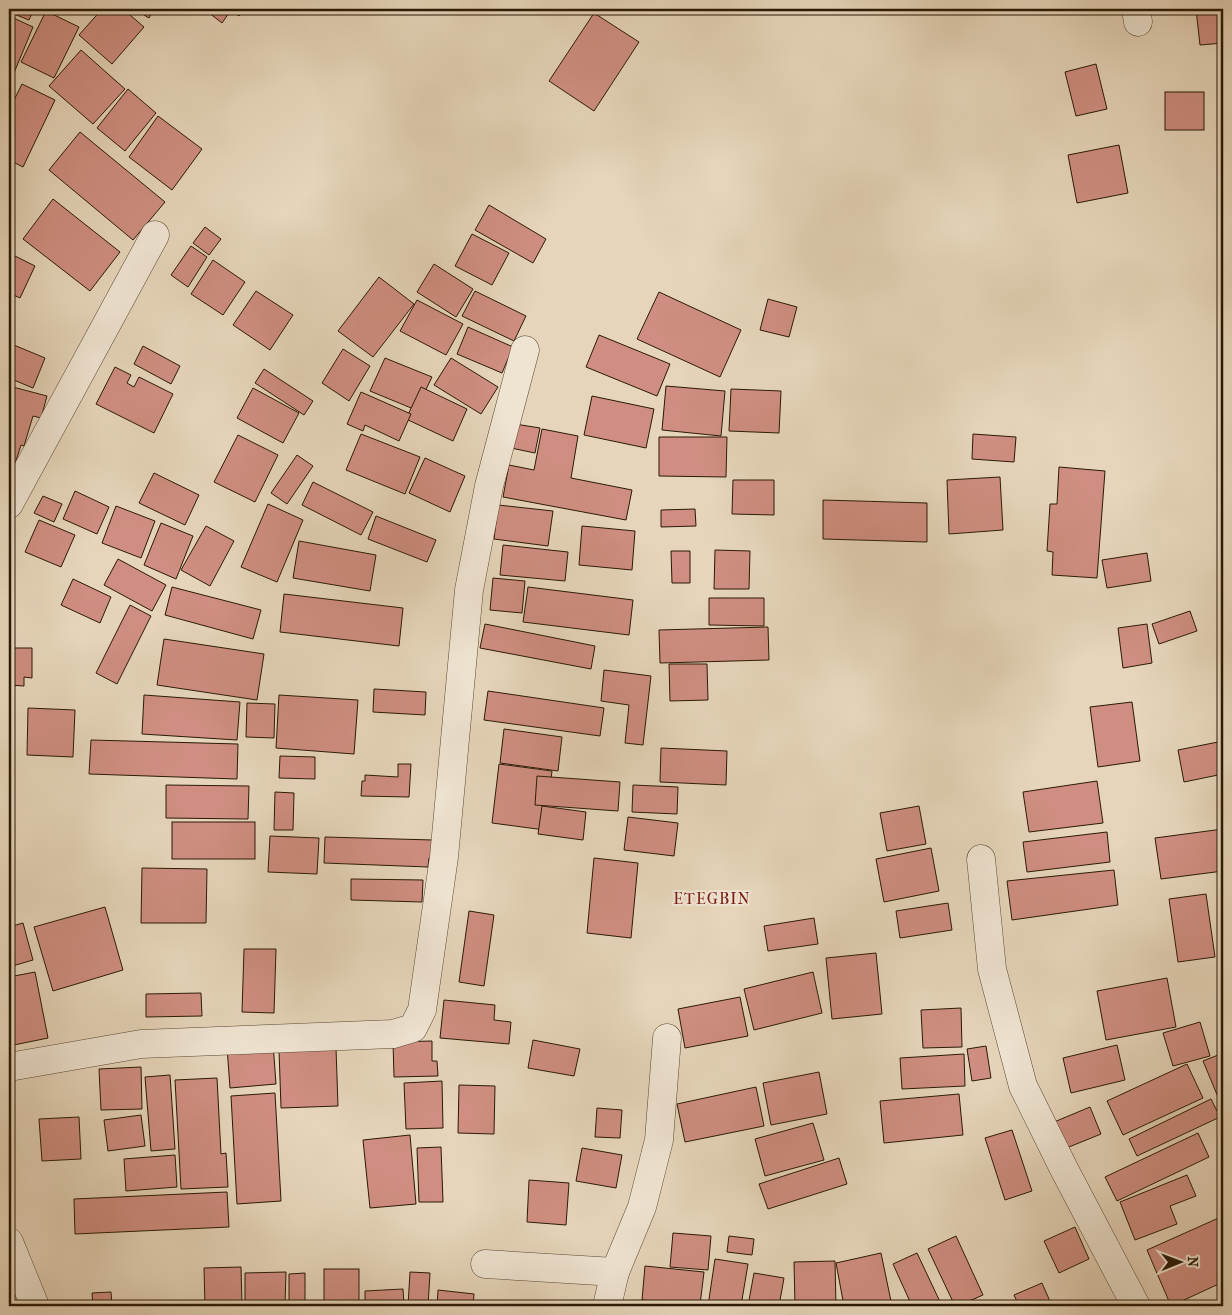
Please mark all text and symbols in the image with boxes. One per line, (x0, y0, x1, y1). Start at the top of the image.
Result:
district label: ETEGBIN (673, 889, 751, 908)
north arrow (1154, 1238, 1204, 1288)
text: N (1184, 1256, 1201, 1268)

